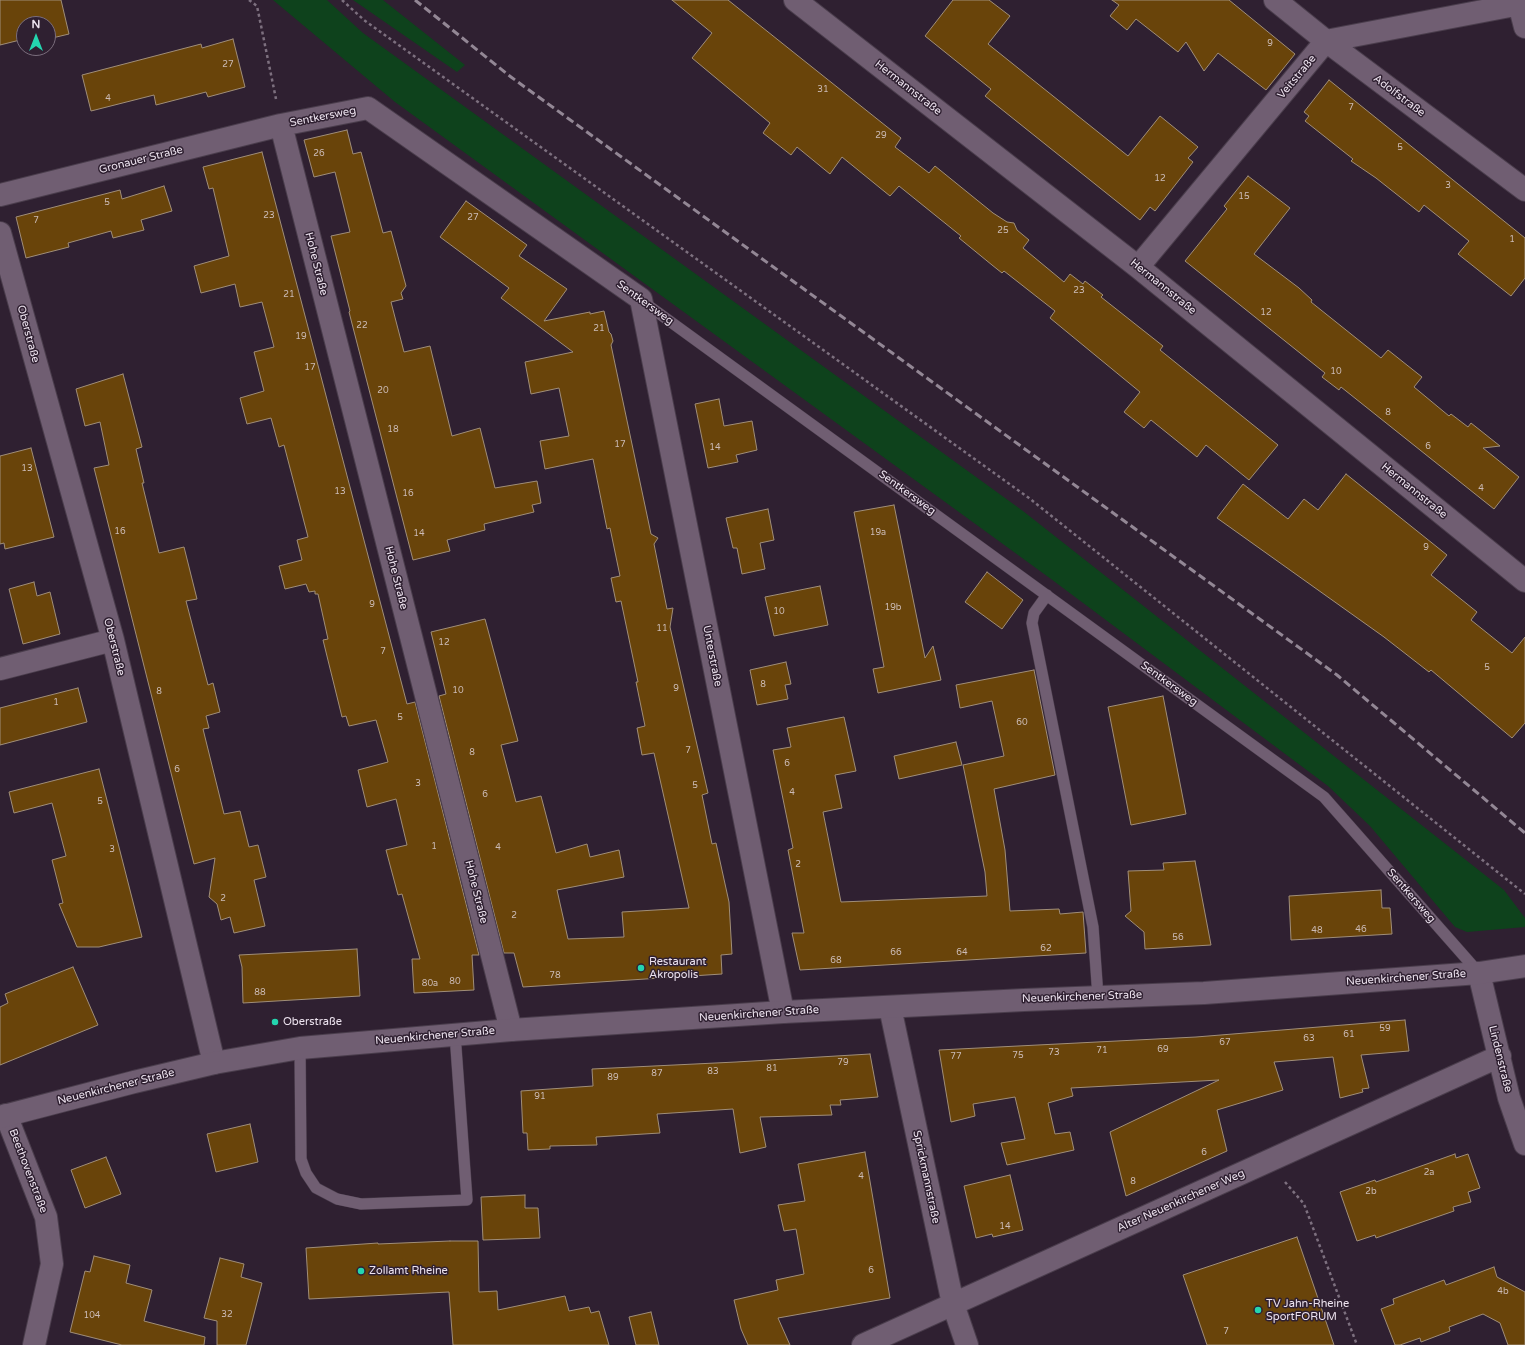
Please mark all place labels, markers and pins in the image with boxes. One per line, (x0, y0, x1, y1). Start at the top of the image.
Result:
place label: Restaurant Akropolis (649, 955, 706, 981)
marker: Restaurant Akropolis (636, 963, 646, 973)
place label: Oberstraße (283, 1015, 342, 1029)
marker: Oberstraße (270, 1017, 280, 1027)
place label: Zollamt Rheine (369, 1264, 448, 1278)
marker: Zollamt Rheine (356, 1266, 366, 1276)
place label: TV Jahn-Rheine SportFORUM (1266, 1297, 1349, 1323)
marker: TV Jahn-Rheine SportFORUM (1253, 1305, 1263, 1315)

